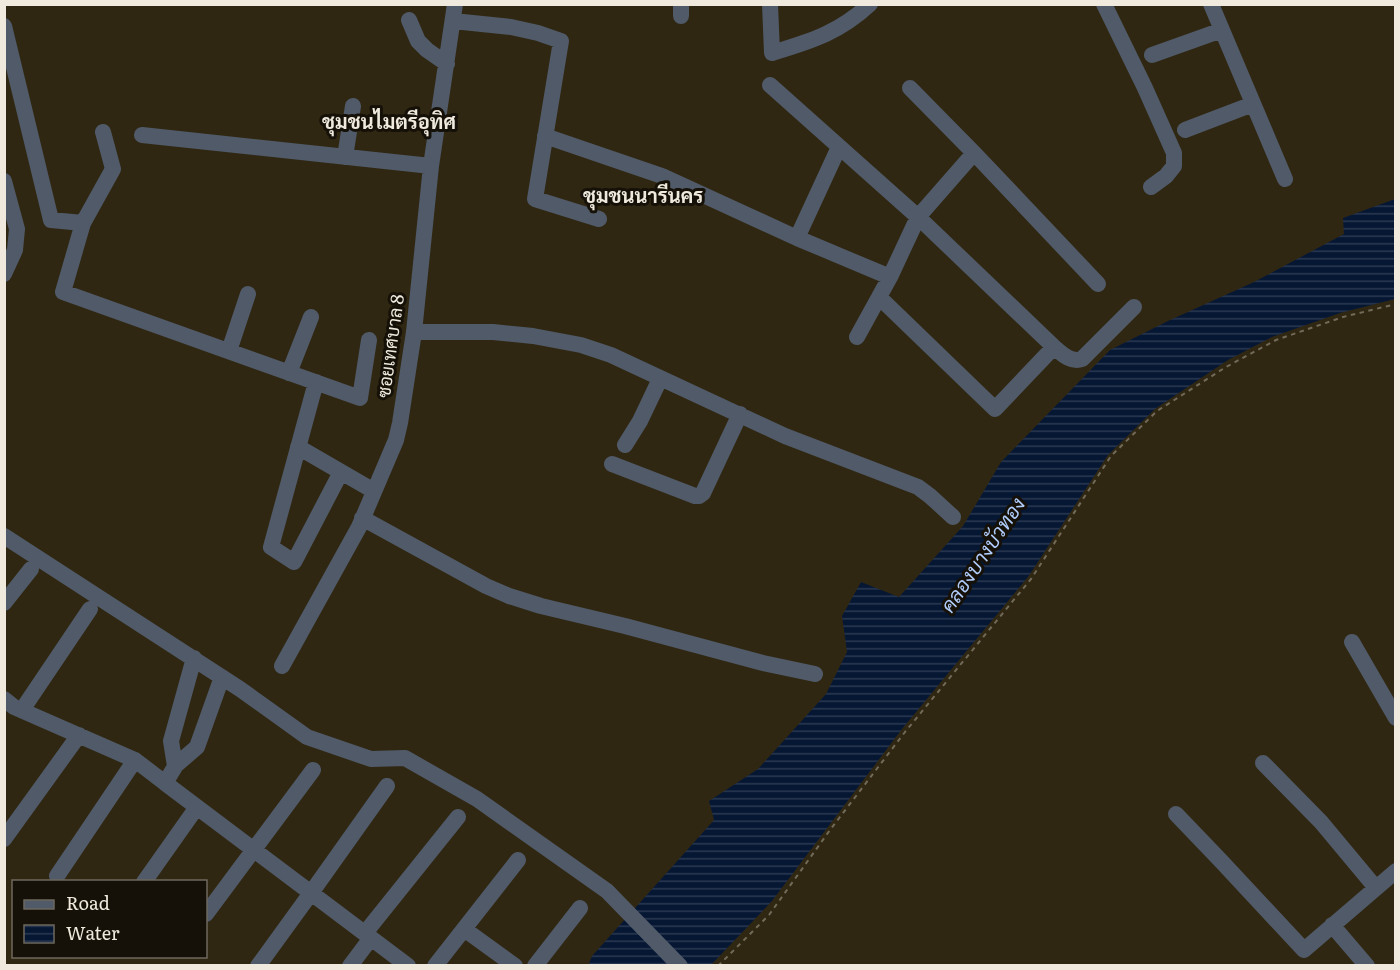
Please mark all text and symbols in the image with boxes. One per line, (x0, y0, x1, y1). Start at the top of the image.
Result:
district label: ชุมชนไมตรีอุทิศ (322, 105, 456, 137)
district label: ชุมชนนารีนคร (583, 179, 703, 211)
street label: ซอยเทศบาล 8 (369, 292, 410, 399)
water label: คลองบางบัวทอง (932, 490, 1031, 618)
legend (12, 880, 207, 958)
text: Road (66, 889, 110, 916)
text: Water (66, 919, 120, 946)

